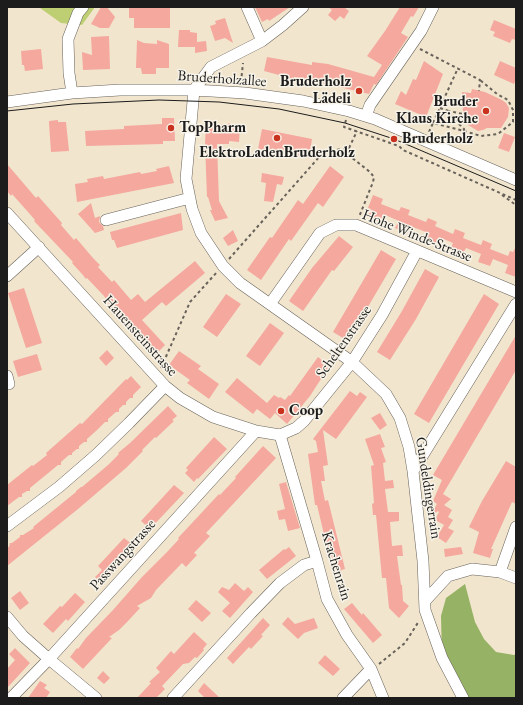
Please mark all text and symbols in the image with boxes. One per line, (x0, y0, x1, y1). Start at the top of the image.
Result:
street label: Bruderholzallee (177, 67, 267, 91)
place label: Bruderholz Lädeli (280, 73, 351, 108)
marker: Bruderholz Lädeli (354, 86, 364, 96)
place label: Bruder Klaus Kirche (396, 93, 478, 128)
marker: Bruder Klaus Kirche (481, 106, 491, 116)
place label: TopPharm (179, 119, 246, 137)
marker: TopPharm (166, 123, 176, 133)
place label: Bruderholz (402, 130, 473, 148)
marker: ElektroLadenBruderholz (272, 133, 282, 143)
marker: Bruderholz (389, 134, 399, 144)
place label: ElektroLadenBruderholz (199, 144, 355, 162)
street label: Hohe Winde-Strasse (360, 206, 474, 266)
street label: Hauensteinstrasse (99, 292, 181, 380)
street label: Scheltenstrasse (312, 302, 376, 382)
place label: Coop (289, 402, 323, 420)
marker: Coop (276, 406, 286, 416)
street label: Gundeldingerrain (411, 436, 445, 540)
street label: Passwangstrasse (86, 516, 160, 594)
street label: Krachenrain (317, 529, 355, 603)

